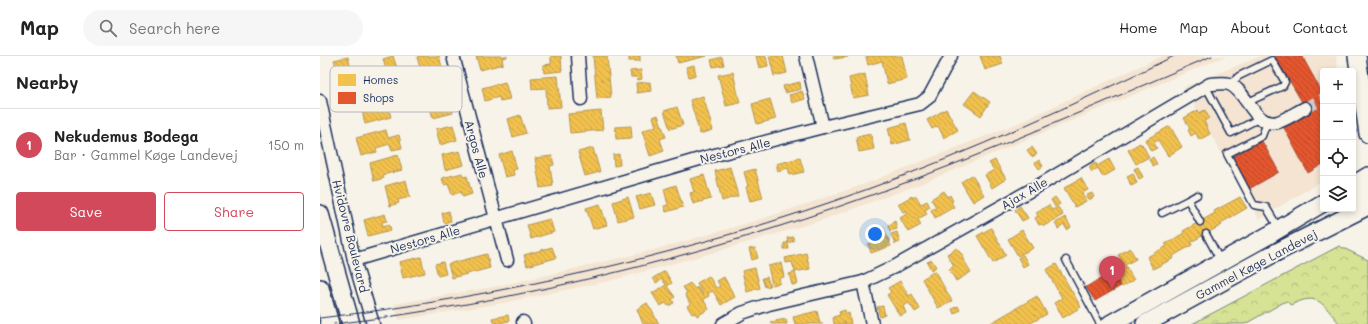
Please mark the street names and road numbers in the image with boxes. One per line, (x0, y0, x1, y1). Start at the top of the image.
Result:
street label: Argos Alle (462, 118, 492, 180)
street label: Nestors Alle (698, 134, 772, 166)
street label: Ajax Alle (998, 173, 1050, 213)
street label: Hvidovre Boulevard (329, 178, 373, 295)
street label: Nestors Alle (388, 221, 462, 257)
street label: Gammel Køge Landevej (1192, 225, 1320, 303)

